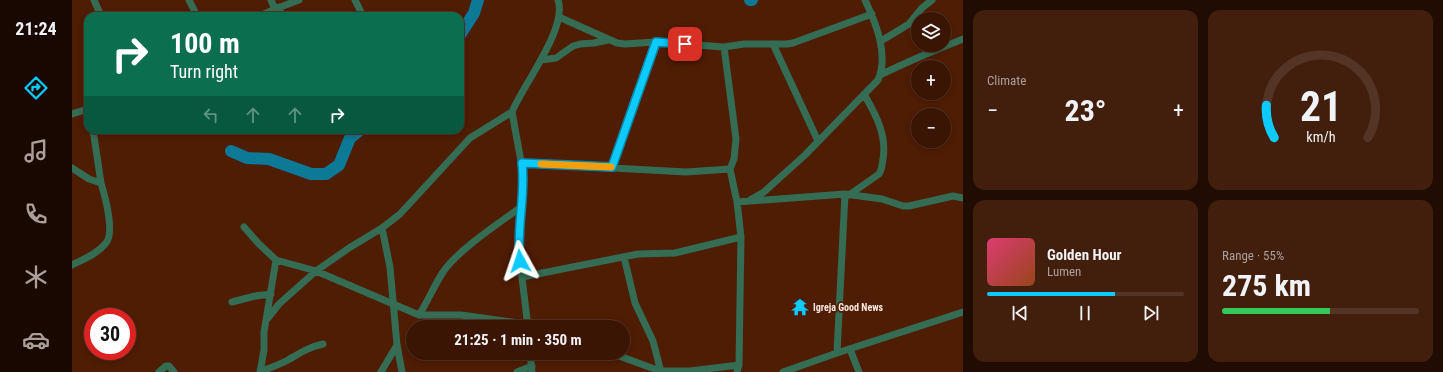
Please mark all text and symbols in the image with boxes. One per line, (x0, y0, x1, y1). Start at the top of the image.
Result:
map controls (911, 12, 951, 148)
button: layers (911, 12, 951, 52)
text: 21:24 (15, 18, 57, 39)
text: 100 m (170, 27, 240, 60)
pin (668, 27, 702, 61)
icon: right (104, 28, 156, 80)
icon: arrive (674, 33, 696, 55)
button: + (911, 60, 951, 100)
text: Turn right (170, 61, 238, 82)
text: Climate (987, 73, 1026, 88)
icon: directions (22, 74, 50, 102)
text: 21 (1299, 82, 1342, 131)
text: 23° (1065, 93, 1107, 128)
text: − (987, 98, 998, 123)
text: + (1173, 98, 1184, 123)
icon: left (200, 104, 222, 126)
icon: ahead (242, 104, 264, 126)
icon: ahead (284, 104, 306, 126)
icon: right (326, 104, 348, 126)
button: − (911, 108, 951, 148)
text: km/h (1306, 129, 1335, 145)
icon: music (22, 137, 50, 165)
icon: phone (22, 200, 50, 228)
position arrow (499, 240, 541, 282)
text: Golden Hour (1047, 246, 1122, 264)
text: Range · 55% (1222, 248, 1284, 263)
icon: climate (22, 263, 50, 291)
text: Lumen (1047, 264, 1081, 279)
text: 275 km (1222, 268, 1311, 303)
temple icon: Igreja Good News (790, 297, 810, 317)
place label: Igreja Good News (813, 302, 884, 313)
icon: previous (1009, 302, 1031, 324)
icon: pause (1074, 302, 1096, 324)
icon: next (1140, 302, 1162, 324)
speed limit sign: 30 (84, 308, 136, 360)
icon: car (22, 326, 50, 354)
text: 21:25 · 1 min · 350 m (454, 331, 582, 349)

